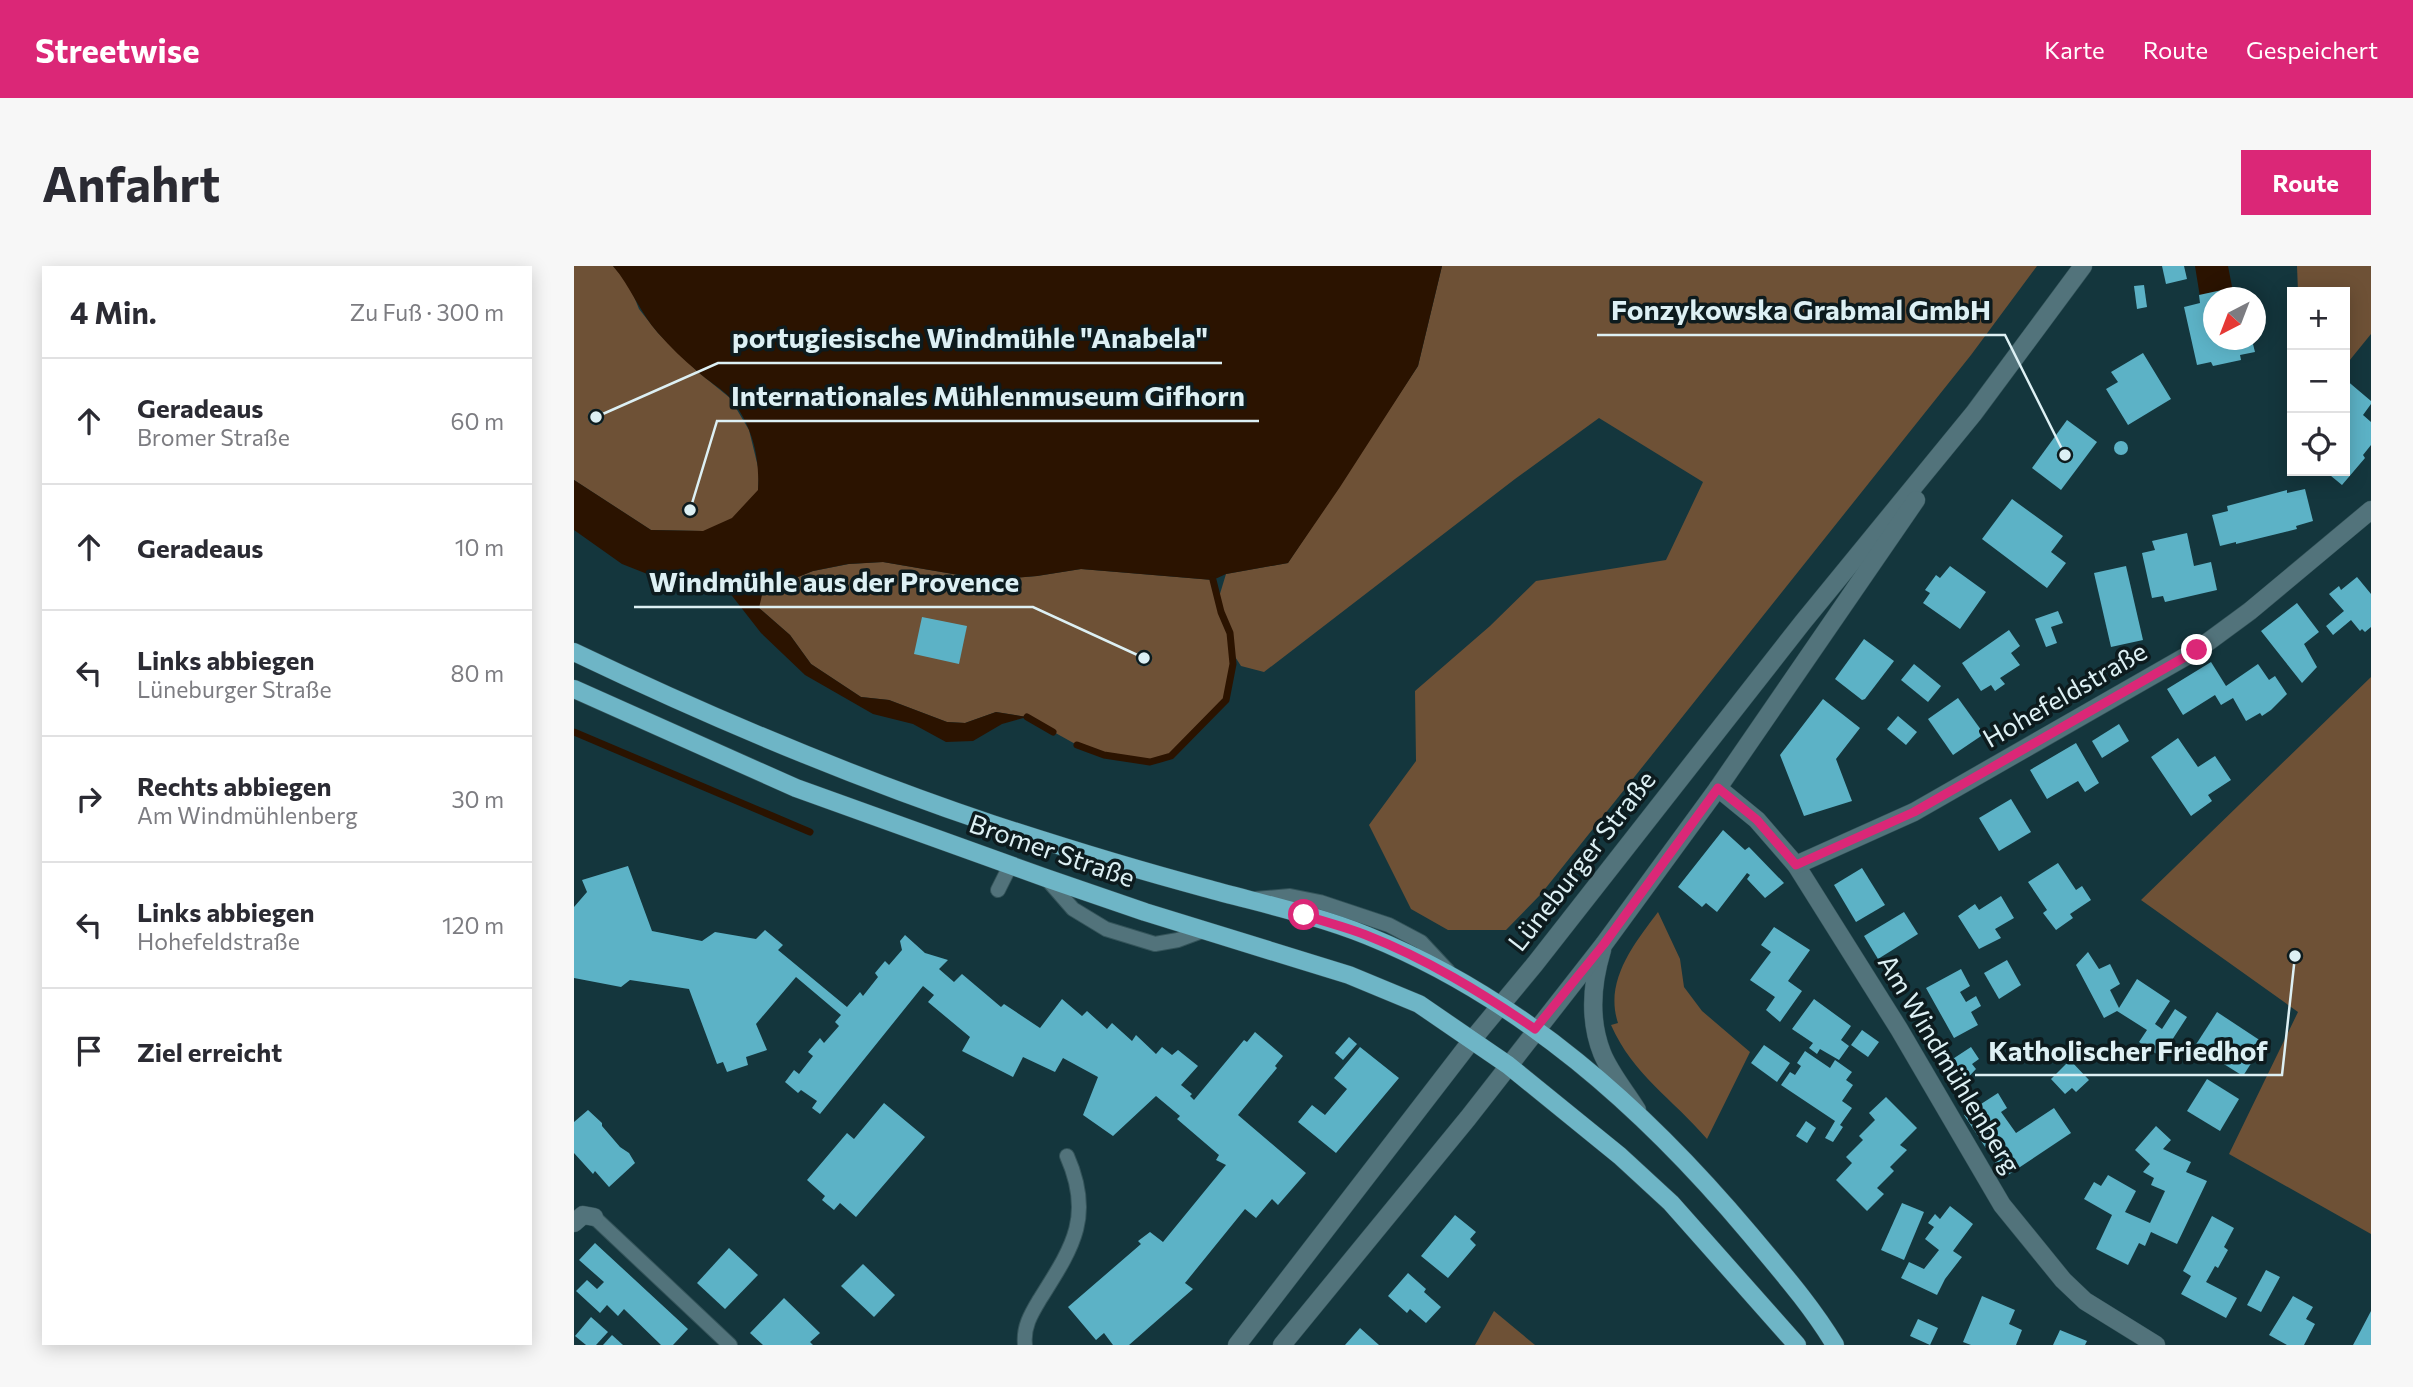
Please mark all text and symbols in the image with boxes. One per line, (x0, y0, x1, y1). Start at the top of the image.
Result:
text: Streetwise (35, 29, 200, 70)
text: Karte (2044, 35, 2105, 64)
text: Route (2143, 35, 2208, 64)
text: Gespeichert (2246, 35, 2378, 64)
button: Route (2241, 150, 2371, 215)
text: Anfahrt (42, 152, 220, 212)
callout: Fonzykowska Grabmal GmbH (1597, 286, 2005, 335)
north arrow (2203, 287, 2266, 350)
map controls (2287, 287, 2350, 476)
button: + (2287, 287, 2350, 350)
text: Fonzykowska Grabmal GmbH (1611, 292, 1991, 326)
text: 4 Min. (70, 293, 157, 330)
text: Zu Fuß · 300 m (350, 298, 504, 326)
callout: portugiesische Windmühle "Anabela" (718, 314, 1222, 363)
text: portugiesische Windmühle "Anabela" (732, 320, 1208, 354)
button: − (2287, 350, 2350, 413)
callout: Internationales Mühlenmuseum Gifhorn (717, 372, 1259, 421)
text: Internationales Mühlenmuseum Gifhorn (731, 378, 1245, 412)
text: Geradeaus (137, 392, 263, 423)
icon: ahead (70, 402, 108, 440)
text: 60 m (451, 407, 504, 435)
button: locate (2287, 413, 2350, 476)
text: Bromer Straße (137, 423, 290, 451)
icon: ahead (70, 528, 108, 566)
text: Geradeaus (137, 532, 263, 563)
text: 10 m (455, 533, 504, 561)
callout: Windmühle aus der Provence (634, 558, 1033, 607)
text: Windmühle aus der Provence (649, 564, 1019, 598)
street label: Hohefeldstraße (1977, 634, 2152, 753)
route end (2181, 634, 2212, 665)
text: Links abbiegen (137, 644, 315, 675)
icon: left (70, 654, 108, 692)
text: 80 m (451, 659, 504, 687)
text: Lüneburger Straße (137, 675, 332, 703)
street label: Lüneburger Straße (1501, 764, 1661, 956)
text: Rechts abbiegen (137, 770, 332, 801)
icon: right (70, 780, 108, 818)
text: 30 m (451, 785, 504, 813)
text: Am Windmühlenberg (137, 801, 358, 829)
street label: Bromer Straße (966, 807, 1139, 892)
text: Links abbiegen (137, 896, 315, 927)
route start (1288, 899, 1319, 930)
icon: left (70, 906, 108, 944)
text: 120 m (442, 911, 504, 939)
text: Hohefeldstraße (137, 927, 300, 955)
street label: Am Windmühlenberg (1873, 948, 2028, 1178)
callout: Katholischer Friedhof (1975, 1026, 2282, 1075)
icon: arrive (70, 1032, 108, 1070)
text: Katholischer Friedhof (1988, 1033, 2268, 1067)
text: Ziel erreicht (137, 1036, 282, 1067)

